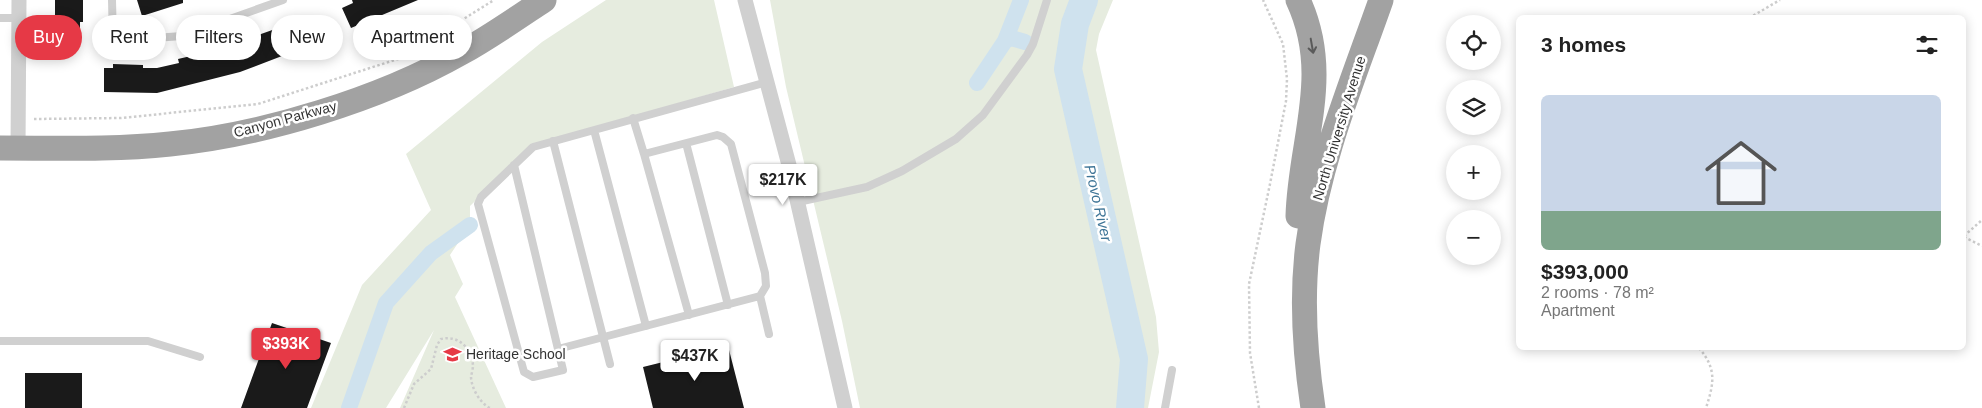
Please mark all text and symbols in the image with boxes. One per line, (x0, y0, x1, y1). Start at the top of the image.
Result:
chip: Buy (15, 15, 82, 60)
chip: Rent (92, 15, 166, 60)
chip: Filters (176, 15, 261, 60)
chip: New (271, 15, 343, 60)
chip: Apartment (353, 15, 472, 60)
map controls (1446, 15, 1501, 265)
button: locate (1446, 15, 1501, 70)
icon: filters (1913, 31, 1941, 59)
text: 3 homes (1541, 33, 1626, 56)
one-way arrow (1308, 38, 1318, 54)
street label: North University Avenue (1309, 54, 1369, 202)
button: layers (1446, 80, 1501, 135)
street label: Canyon Parkway (232, 98, 338, 140)
icon: home (1696, 128, 1786, 218)
button: + (1446, 145, 1501, 200)
water label: Provo River (1081, 163, 1116, 244)
pin: $217K (748, 164, 818, 206)
text: $217K (759, 171, 807, 188)
button: − (1446, 210, 1501, 265)
text: $393,000 (1541, 260, 1629, 283)
text: 2 rooms · 78 m² (1541, 284, 1654, 301)
text: Apartment (1541, 302, 1615, 319)
pin: $393K (251, 328, 321, 370)
text: $393K (262, 335, 310, 352)
pin: $437K (660, 340, 730, 382)
school or university icon: Heritage School (442, 344, 462, 364)
place label: Heritage School (466, 346, 566, 362)
text: $437K (671, 347, 719, 364)

